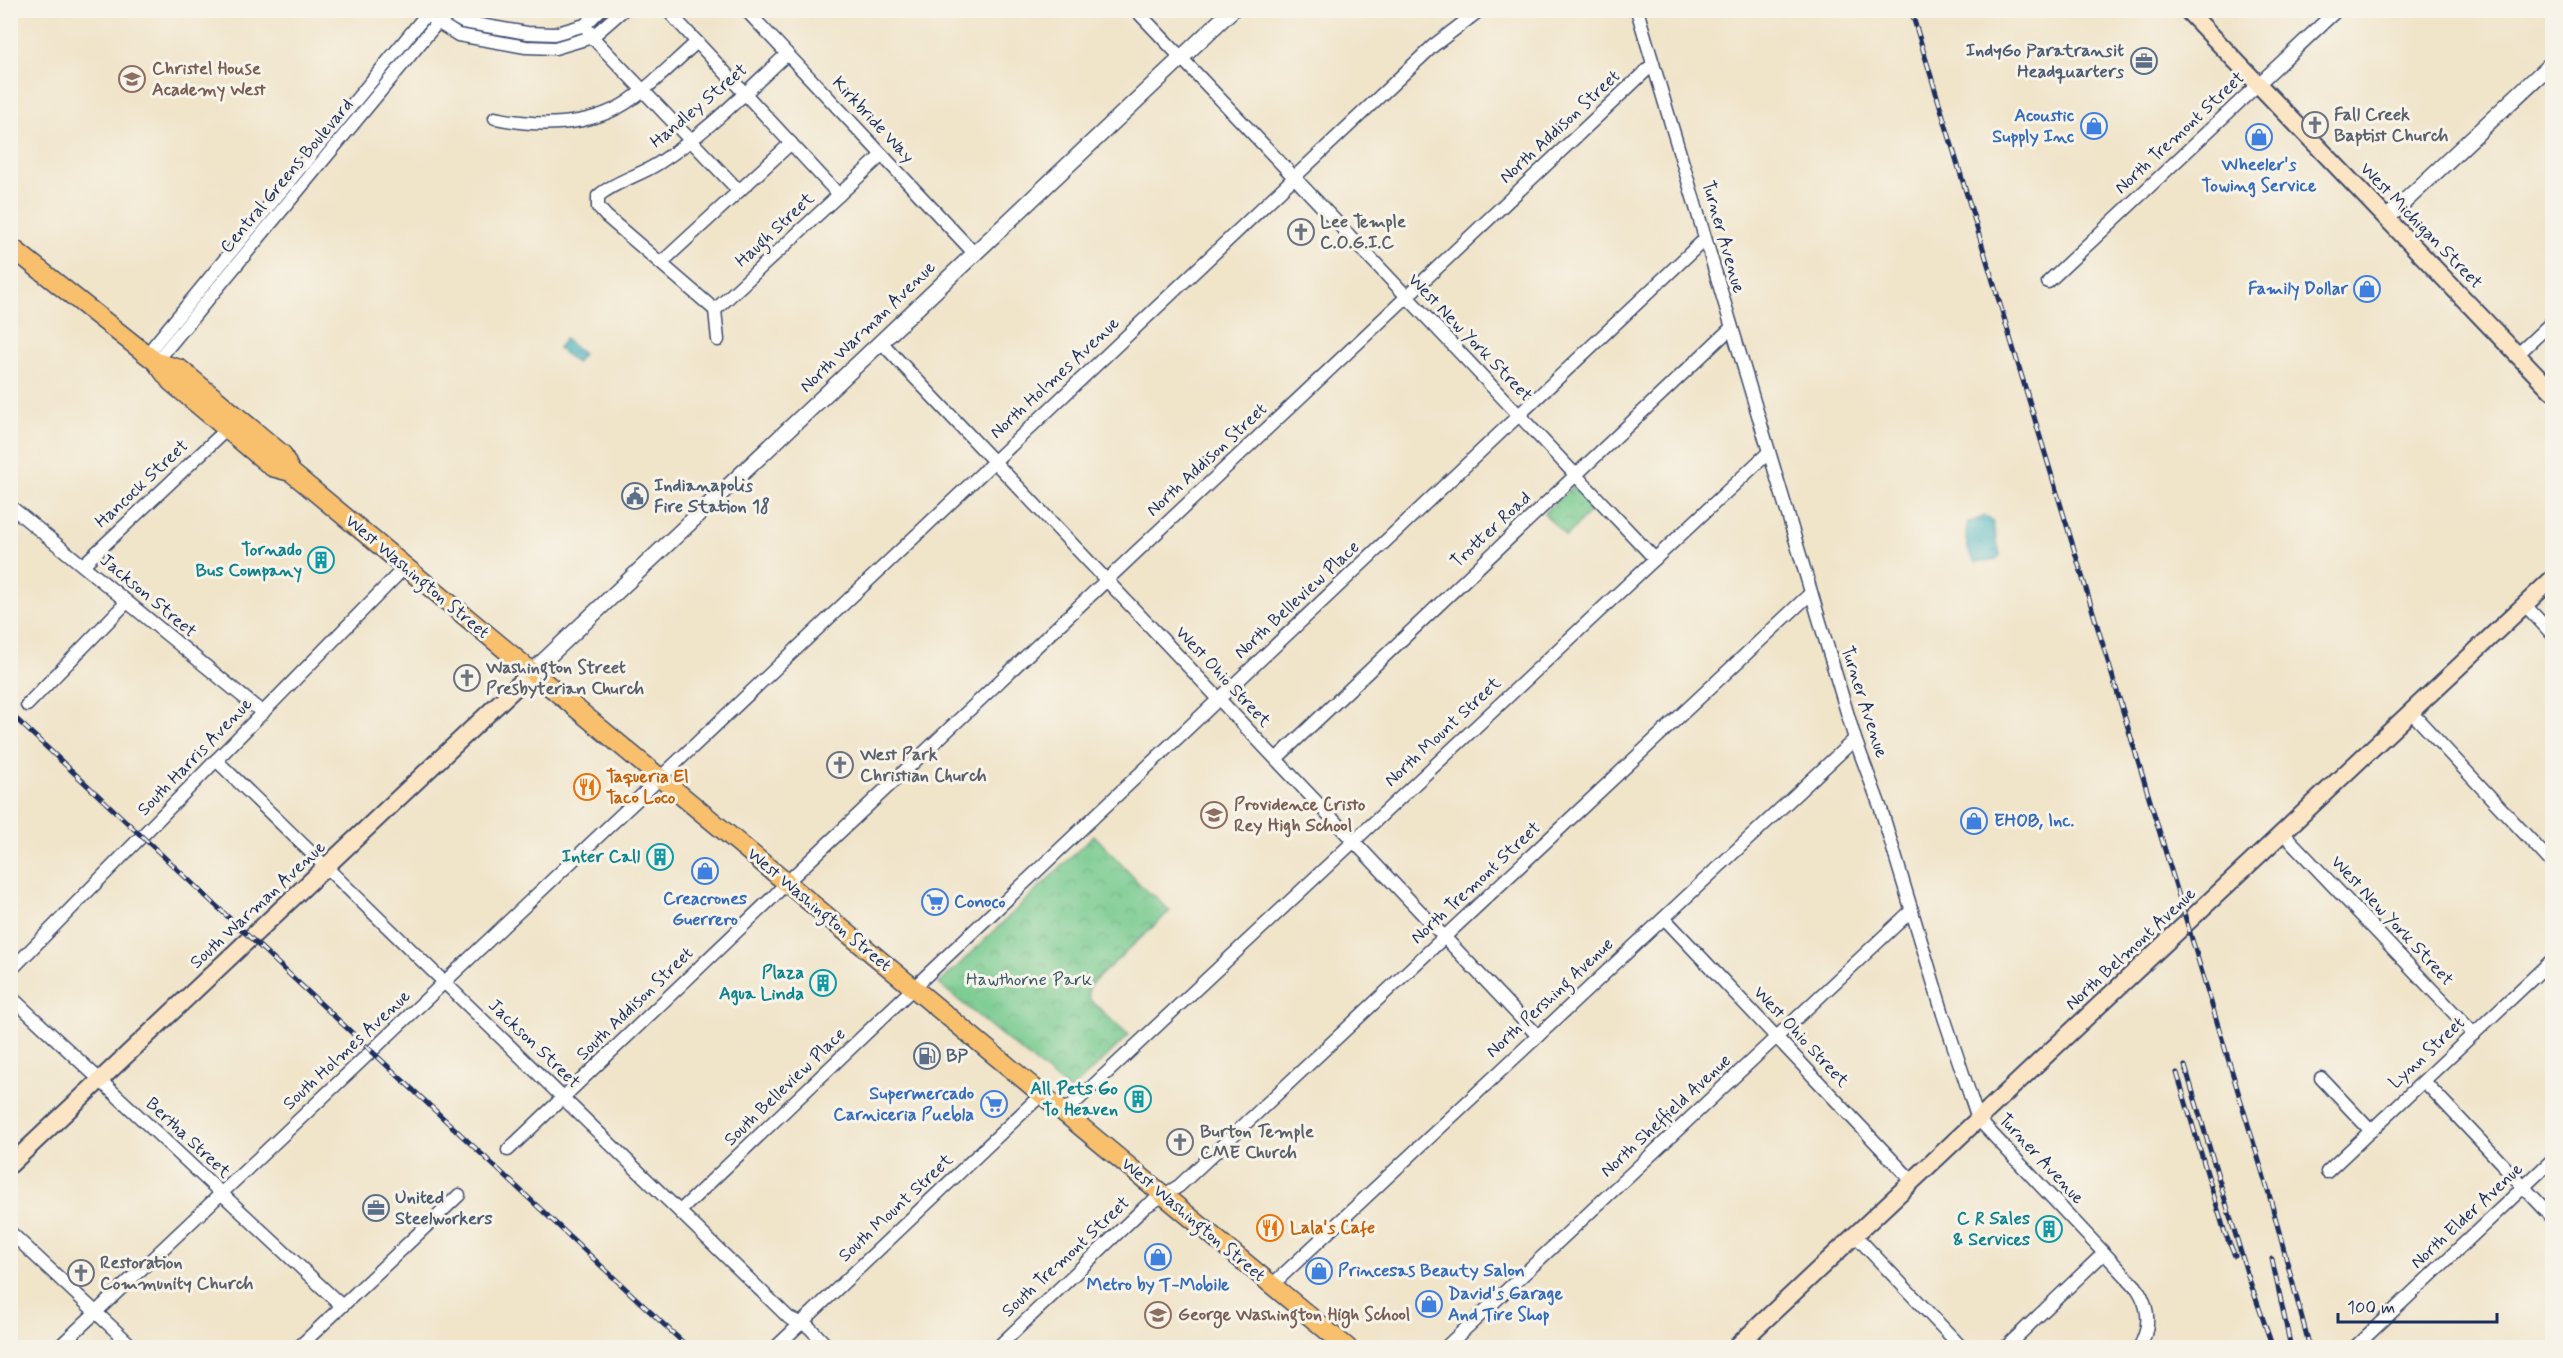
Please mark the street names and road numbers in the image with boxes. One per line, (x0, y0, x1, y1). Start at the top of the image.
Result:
street label: Handley Street (645, 58, 753, 154)
street label: North Addison Street (1495, 65, 1626, 189)
street label: North Tremont Street (2110, 66, 2250, 200)
street label: Kirkbride Way (826, 71, 920, 169)
street label: Central Greens Boulevard (215, 94, 359, 258)
street label: West Michigan Street (2354, 157, 2488, 295)
street label: Turner Avenue (1695, 178, 1751, 296)
street label: Haugh Street (730, 187, 821, 274)
street label: North Warman Avenue (795, 256, 941, 398)
street label: West New York Street (1402, 268, 1538, 408)
street label: North Holmes Avenue (985, 312, 1125, 444)
street label: North Addison Street (1142, 398, 1273, 522)
street label: Hancock Street (90, 434, 194, 534)
street label: Trotter Road (1445, 486, 1537, 574)
street label: West Washington Street (338, 509, 494, 646)
street label: North Belleview Place (1229, 536, 1365, 664)
street label: Jackson Street (94, 548, 202, 644)
street label: West Ohio Street (1170, 621, 1277, 733)
street label: Turner Avenue (1835, 643, 1893, 761)
street label: North Mount Street (1379, 671, 1507, 792)
street label: South Harris Avenue (132, 693, 258, 821)
street label: North Tremont Street (1406, 816, 1546, 950)
street label: South Warman Avenue (185, 836, 331, 974)
street label: West Washington Street (740, 842, 896, 979)
street label: West New York Street (2325, 851, 2459, 991)
street label: North Belmont Avenue (2060, 882, 2202, 1016)
street label: North Pershing Avenue (1481, 933, 1620, 1065)
street label: South Addison Street (571, 942, 699, 1066)
street label: West Ohio Street (1748, 981, 1855, 1093)
street label: South Holmes Avenue (278, 984, 416, 1116)
street label: Jackson Street (483, 994, 585, 1094)
street label: Lynn Street (2384, 1011, 2470, 1094)
street label: South Belleview Place (719, 1023, 851, 1151)
street label: North Sheffield Avenue (1595, 1049, 1737, 1183)
street label: Bertha Street (140, 1092, 236, 1184)
street label: Turner Avenue (1993, 1108, 2089, 1210)
street label: South Mount Street (833, 1148, 959, 1268)
street label: West Washington Street (1114, 1152, 1270, 1289)
street label: North Elder Avenue (2406, 1158, 2528, 1274)
street label: South Tremont Street (997, 1191, 1135, 1323)

